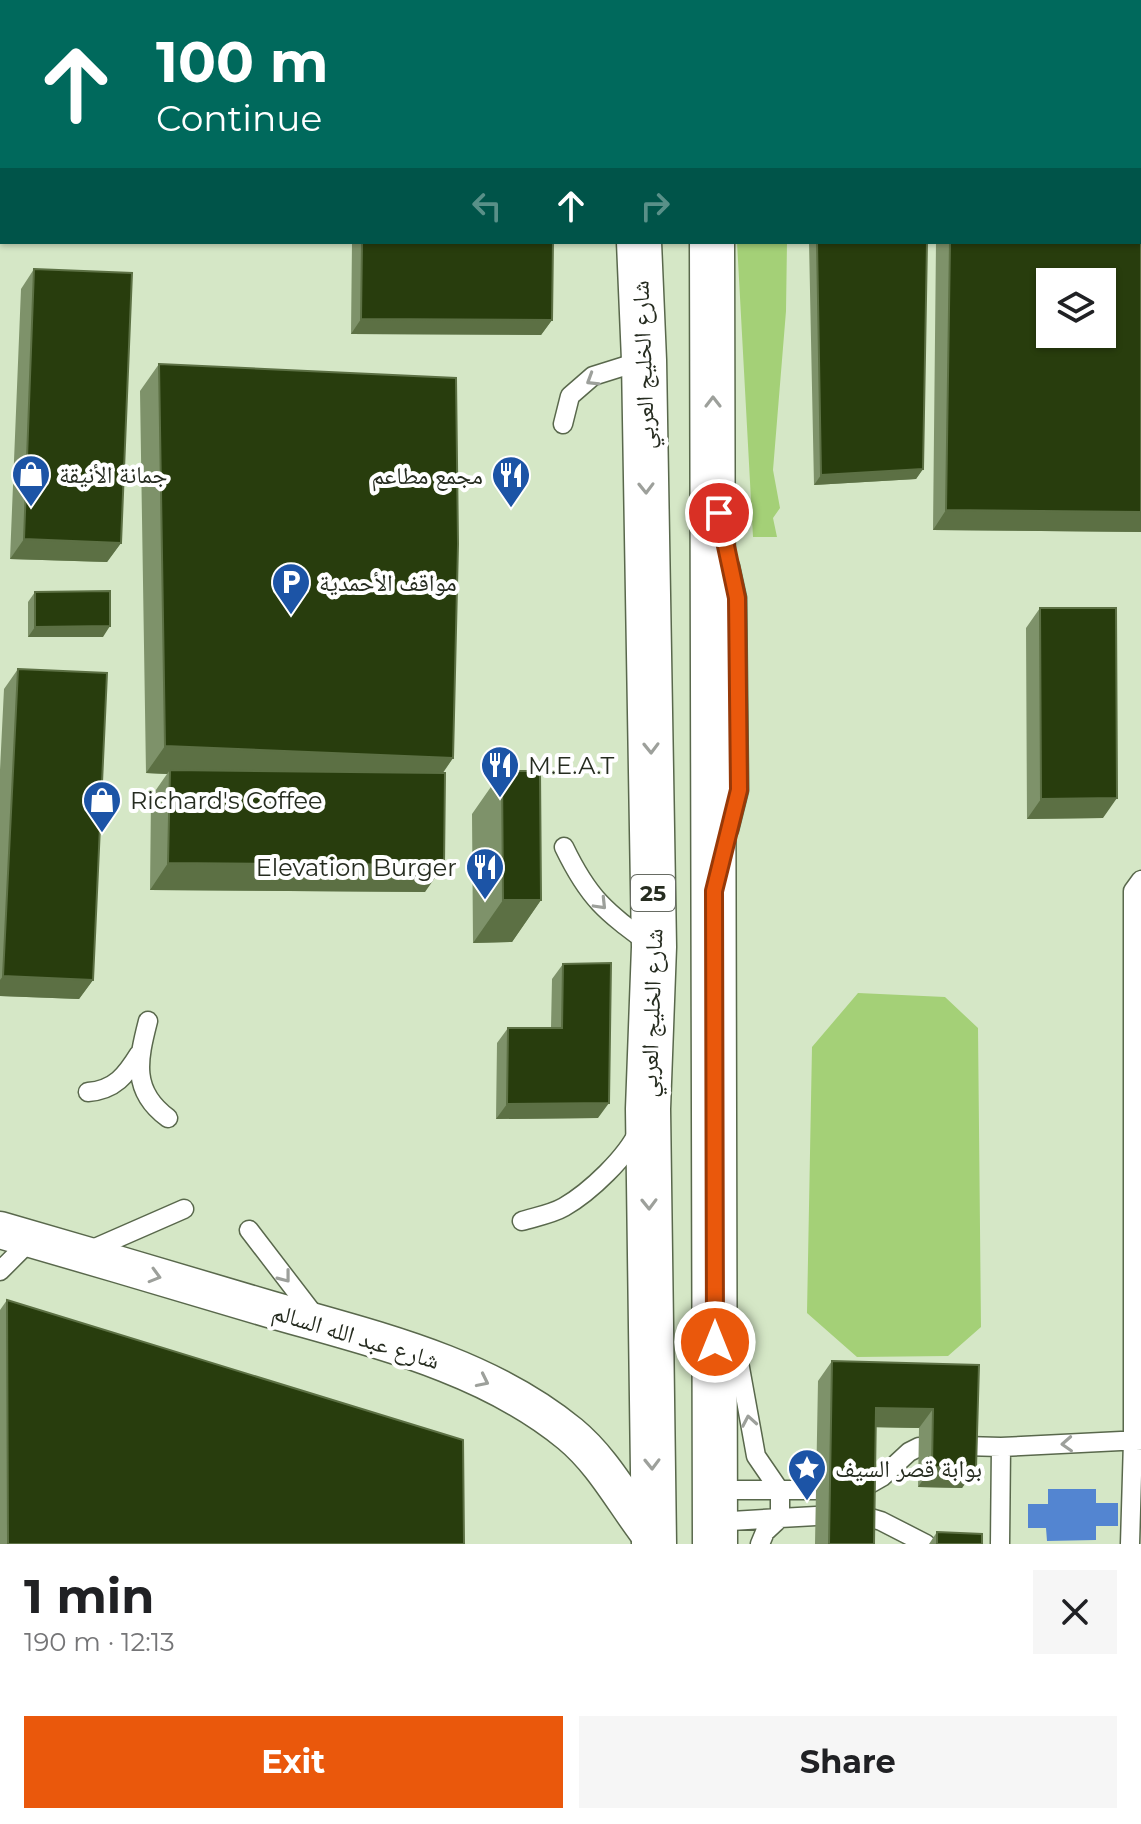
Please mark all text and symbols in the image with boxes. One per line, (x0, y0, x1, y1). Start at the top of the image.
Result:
text: 100 m (156, 28, 329, 96)
icon: ahead (24, 32, 128, 136)
text: Continue (156, 96, 322, 140)
icon: left (465, 184, 509, 228)
icon: ahead (549, 184, 593, 228)
icon: right (633, 184, 677, 228)
map controls (1036, 268, 1116, 348)
button: layers (1036, 268, 1116, 348)
street label: شارع الخليج العربي (626, 280, 666, 450)
one-way arrow (586, 370, 600, 385)
one-way arrow (704, 395, 722, 408)
shop icon: جمانة الأنيقة (10, 453, 52, 508)
restaurant icon: مجمع مطاعم (490, 454, 532, 509)
place label: جمانة الأنيقة (59, 460, 168, 489)
place label: مجمع مطاعم (372, 461, 483, 492)
pin (685, 479, 753, 547)
one-way arrow (637, 482, 655, 495)
icon: arrive (697, 491, 741, 535)
parking icon: مواقف الأحمدية (270, 561, 312, 616)
place label: مواقف الأحمدية (319, 568, 457, 597)
one-way arrow (642, 742, 659, 755)
restaurant icon: M.E.A.T (479, 744, 521, 799)
place label: M.E.A.T (528, 751, 615, 780)
shop icon: Richard's Coffee (81, 779, 123, 834)
place label: Richard's Coffee (130, 786, 323, 815)
restaurant icon: Elevation Burger (464, 846, 506, 901)
place label: Elevation Burger (256, 853, 457, 882)
road number: 25 (631, 875, 675, 911)
one-way arrow (591, 895, 606, 909)
street label: شارع الخليج العربي (634, 928, 674, 1098)
one-way arrow (640, 1198, 658, 1211)
one-way arrow (148, 1266, 162, 1283)
one-way arrow (276, 1268, 290, 1283)
street label: شارع عبد الله السالم (268, 1297, 443, 1377)
position arrow (673, 1300, 757, 1384)
one-way arrow (474, 1371, 489, 1387)
one-way arrow (741, 1414, 758, 1428)
one-way arrow (1060, 1435, 1073, 1452)
place icon: بوابة قصر السيف (786, 1447, 828, 1502)
place label: بوابة قصر السيف (835, 1454, 982, 1483)
one-way arrow (644, 1458, 661, 1471)
text: 1 min (24, 1567, 154, 1625)
button: close (1033, 1570, 1117, 1654)
text: 190 m · 12:13 (24, 1626, 175, 1658)
button: Exit (24, 1716, 563, 1808)
button: Share (579, 1716, 1117, 1808)

